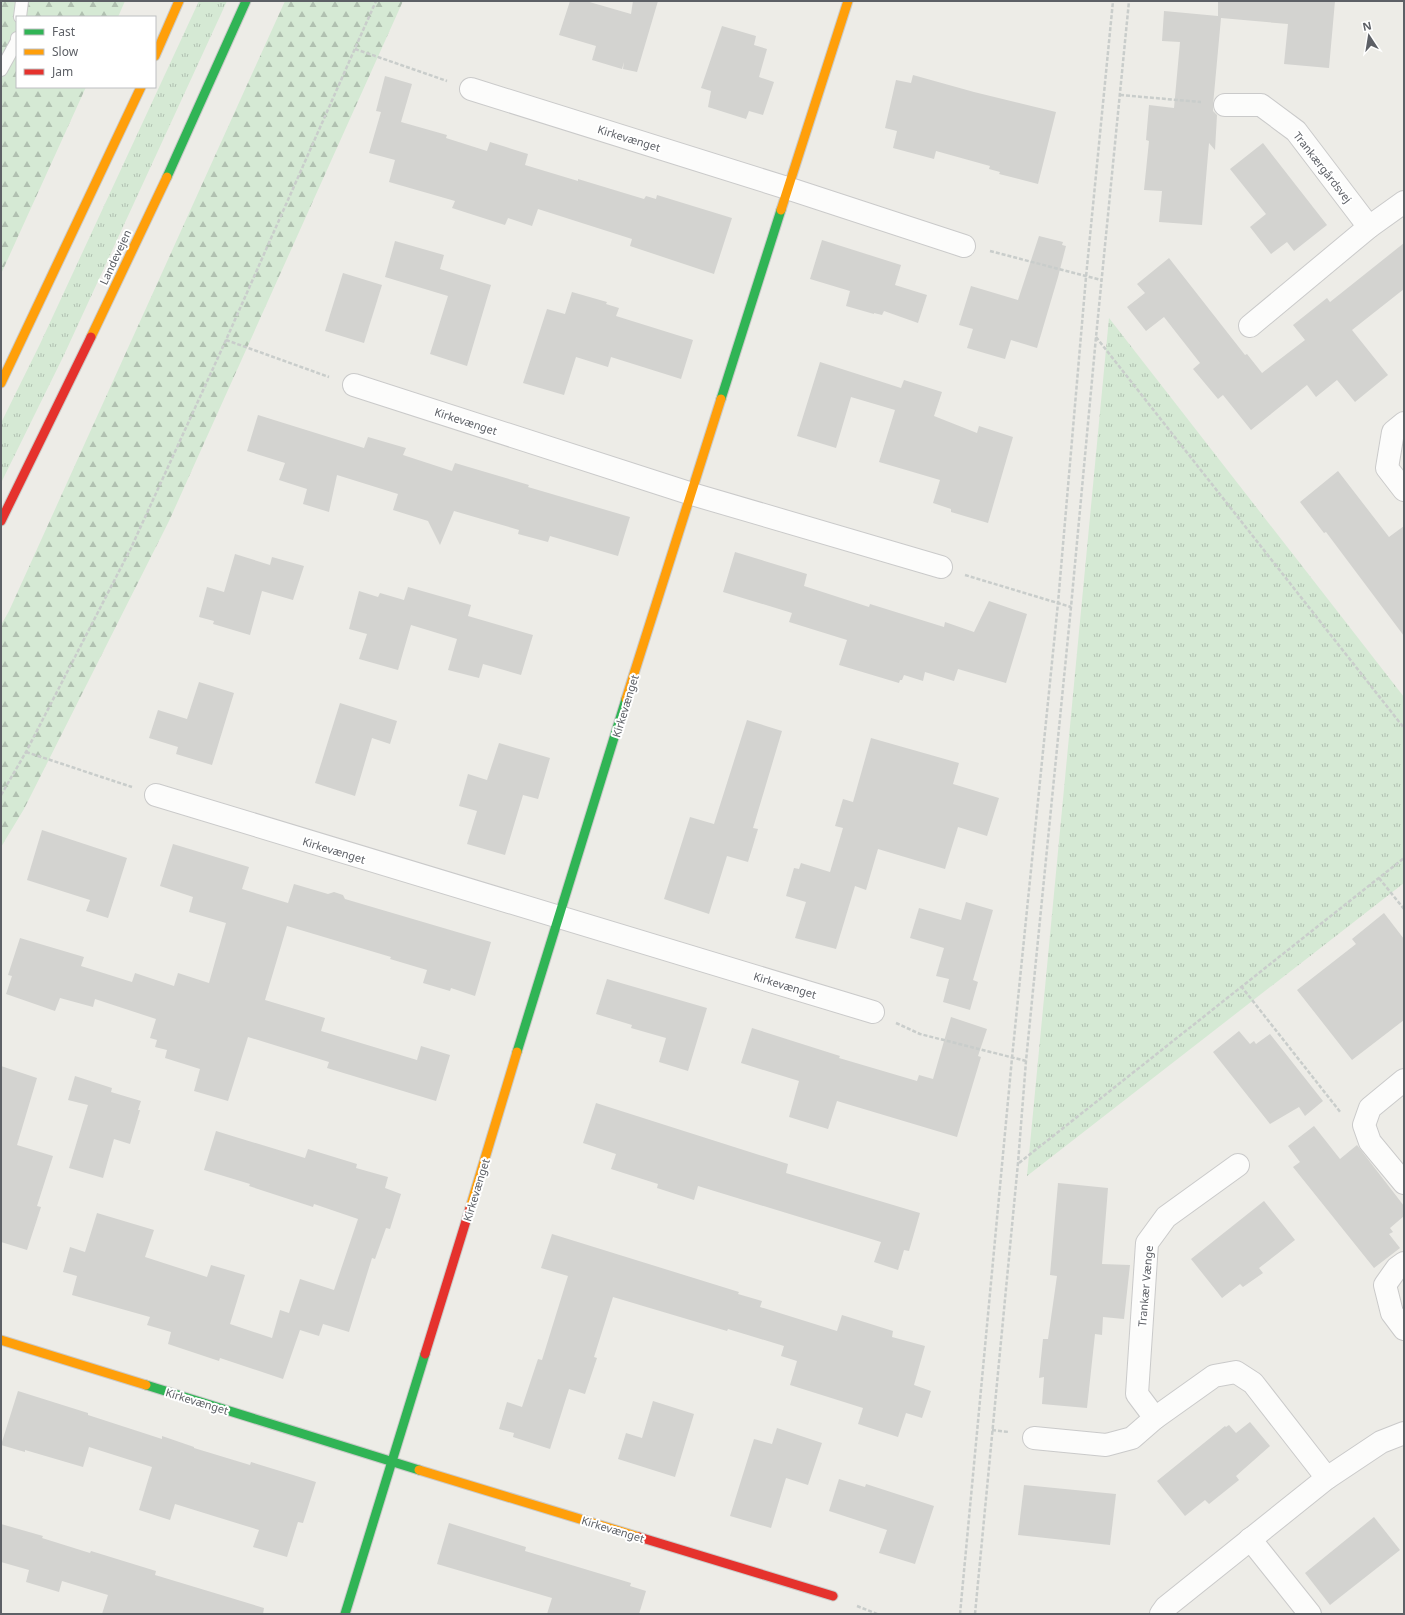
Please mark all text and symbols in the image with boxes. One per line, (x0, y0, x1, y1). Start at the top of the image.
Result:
legend (16, 16, 156, 88)
north arrow (1349, 16, 1389, 56)
text: N (1361, 17, 1373, 34)
text: Fast (52, 23, 76, 40)
text: Slow (52, 43, 79, 60)
text: Jam (51, 63, 73, 80)
street label: Kirkevænget (596, 121, 662, 155)
street label: Trankærgårdsvej (1290, 128, 1356, 206)
street label: Landevejen (96, 227, 134, 287)
street label: Kirkevænget (433, 404, 499, 438)
street label: Kirkevænget (608, 673, 642, 739)
street label: Kirkevænget (301, 833, 367, 867)
street label: Kirkevænget (752, 968, 818, 1002)
street label: Kirkevænget (459, 1157, 493, 1223)
street label: Trankær Vænge (1134, 1245, 1156, 1327)
street label: Kirkevænget (164, 1384, 230, 1418)
street label: Kirkevænget (580, 1512, 646, 1546)

